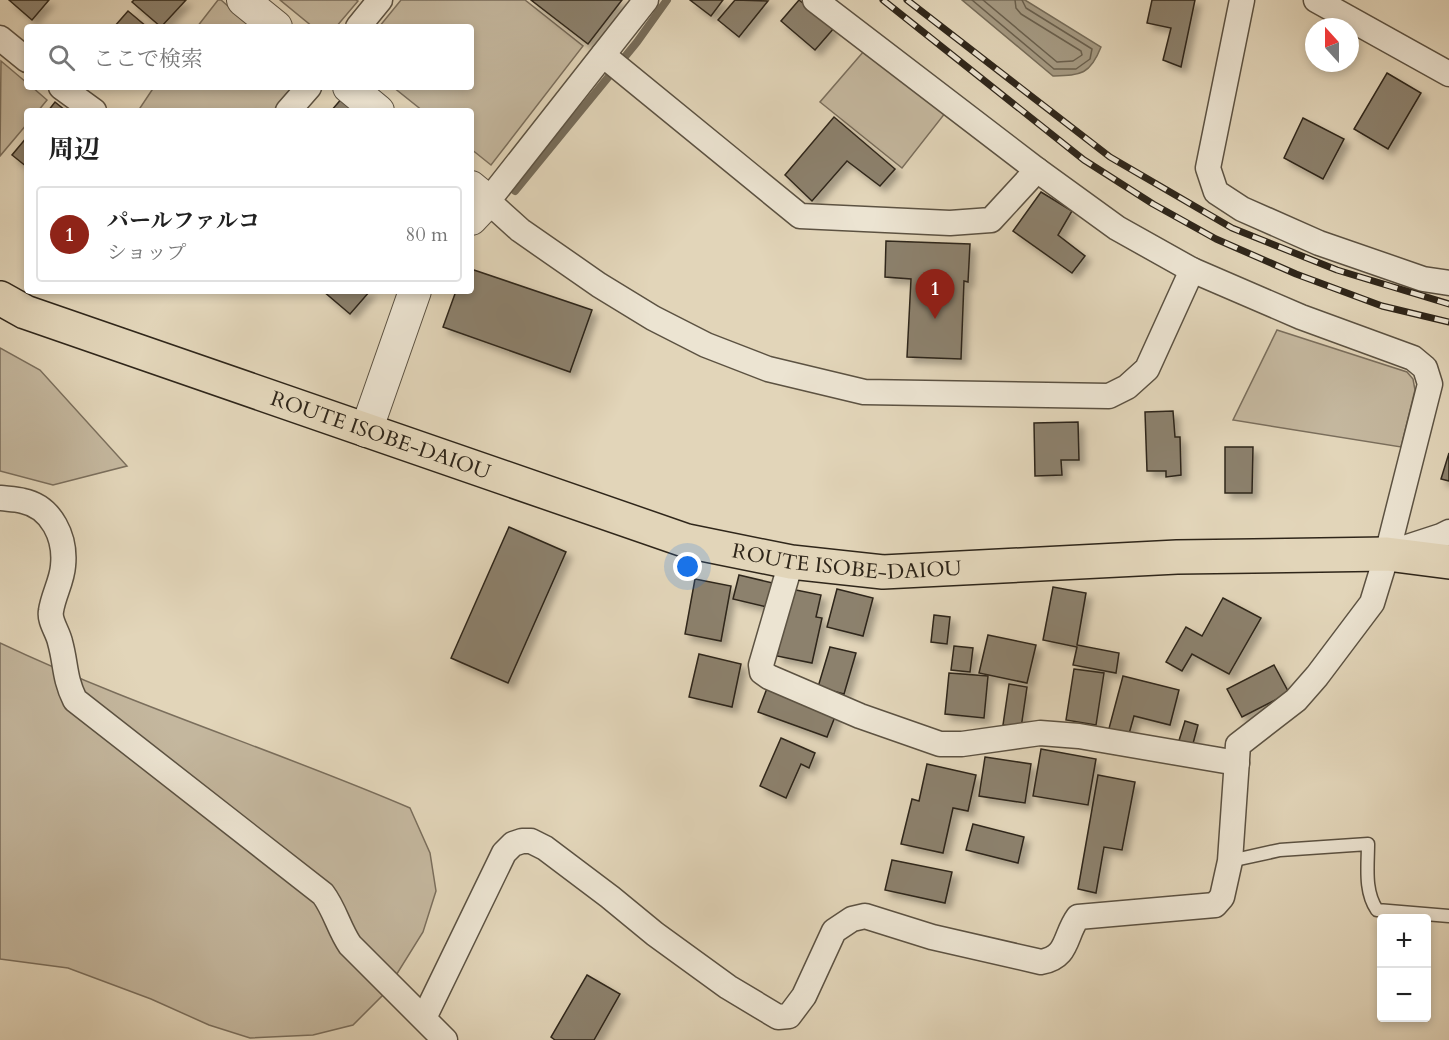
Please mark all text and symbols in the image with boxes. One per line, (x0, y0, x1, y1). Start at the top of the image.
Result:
north arrow (1305, 18, 1359, 72)
search box (24, 24, 474, 90)
icon: search (45, 41, 78, 74)
text: ここで検索 (93, 44, 203, 74)
text: 周辺 (48, 132, 100, 167)
text: パールファルコ (107, 206, 260, 236)
text: 1 (64, 221, 75, 248)
text: 80 m (405, 221, 448, 248)
text: ショップ (107, 239, 187, 266)
pin: 1 (916, 270, 954, 319)
street label: ROUTE ISOBE-DAIOU (267, 384, 494, 487)
street label: ROUTE ISOBE-DAIOU (730, 536, 962, 587)
your location (673, 552, 702, 581)
map controls (1377, 914, 1431, 1022)
button: + (1377, 914, 1431, 968)
button: − (1377, 968, 1431, 1022)

